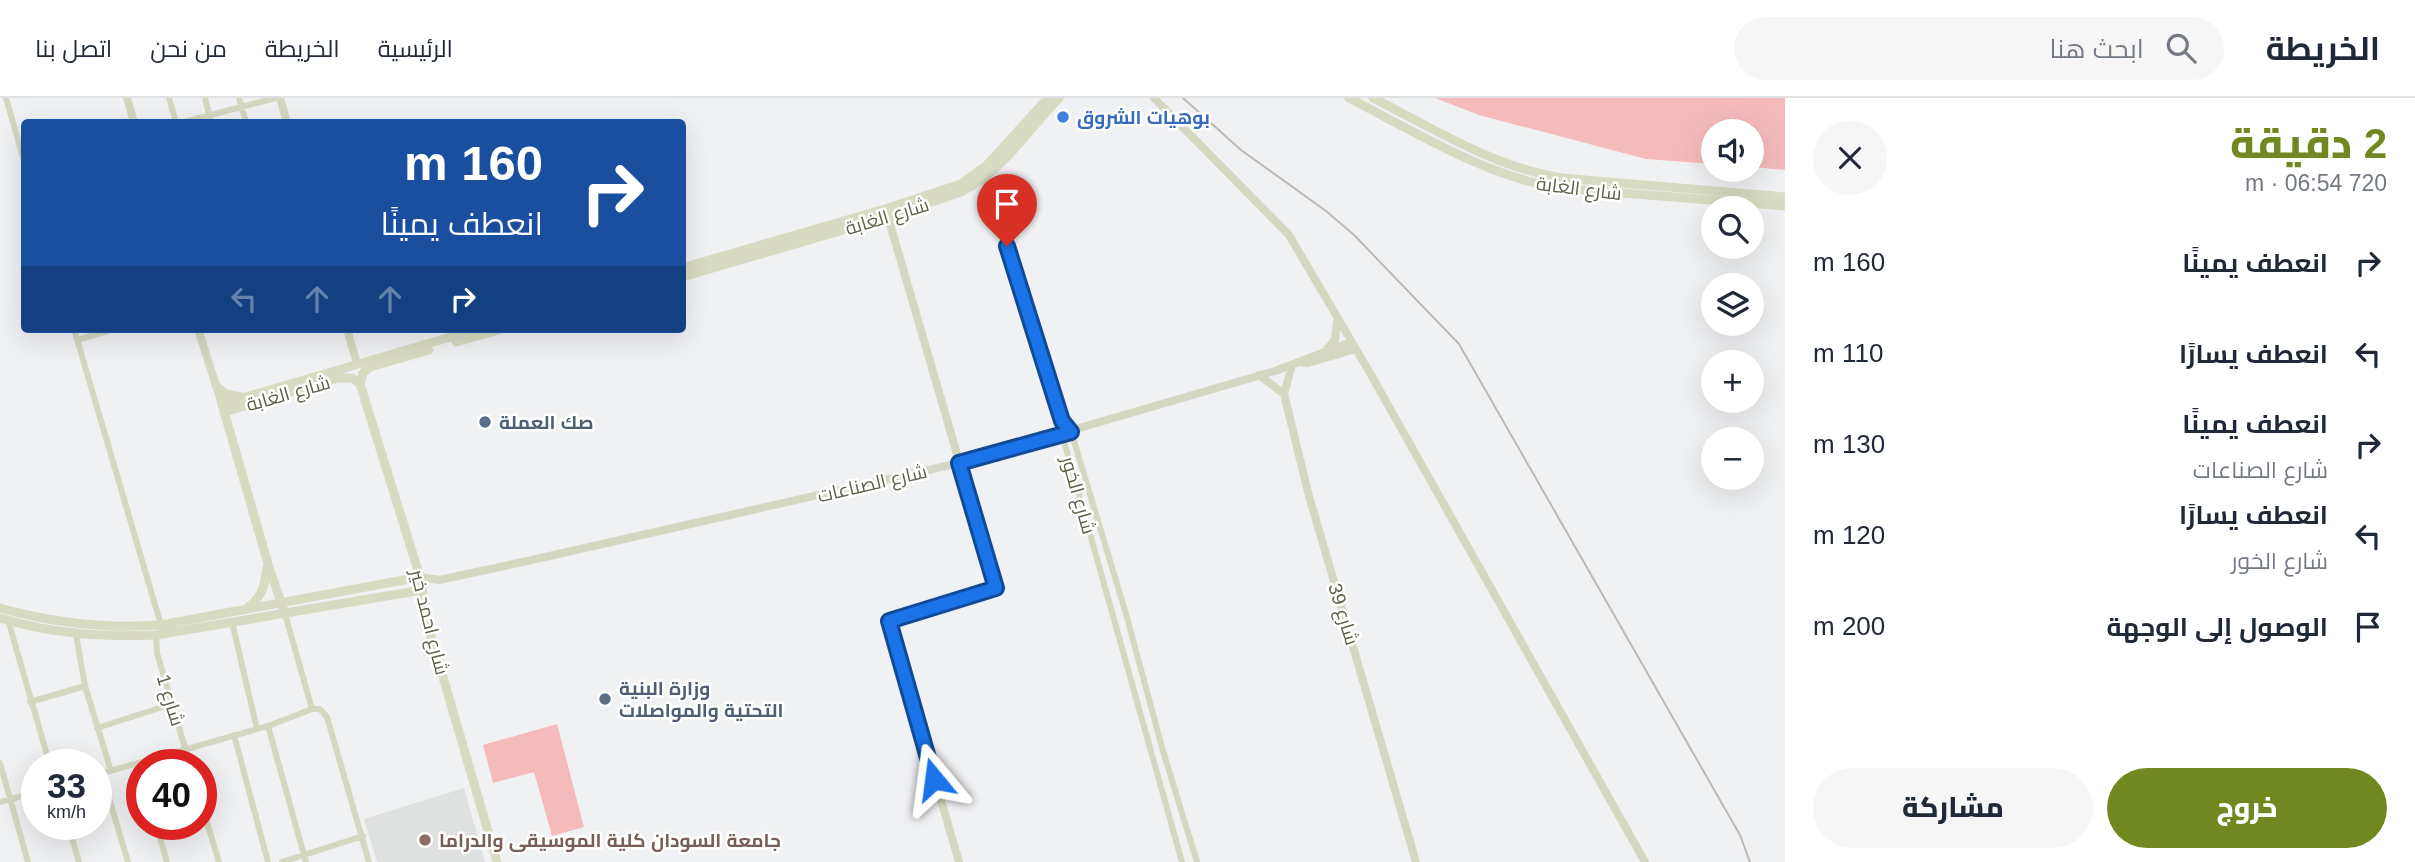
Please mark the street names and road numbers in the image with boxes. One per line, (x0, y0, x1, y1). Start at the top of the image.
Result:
street label: شارع الغابة (1535, 173, 1623, 207)
street label: شارع الغابة (843, 194, 932, 242)
street label: شارع الغابة (244, 372, 333, 418)
street label: شارع الخور (1054, 453, 1100, 537)
street label: شارع الصناعات (815, 461, 930, 509)
street label: شارع احمد خير (403, 566, 453, 678)
street label: شارع 39 (1321, 581, 1363, 648)
street label: شارع 1 (150, 672, 188, 729)

